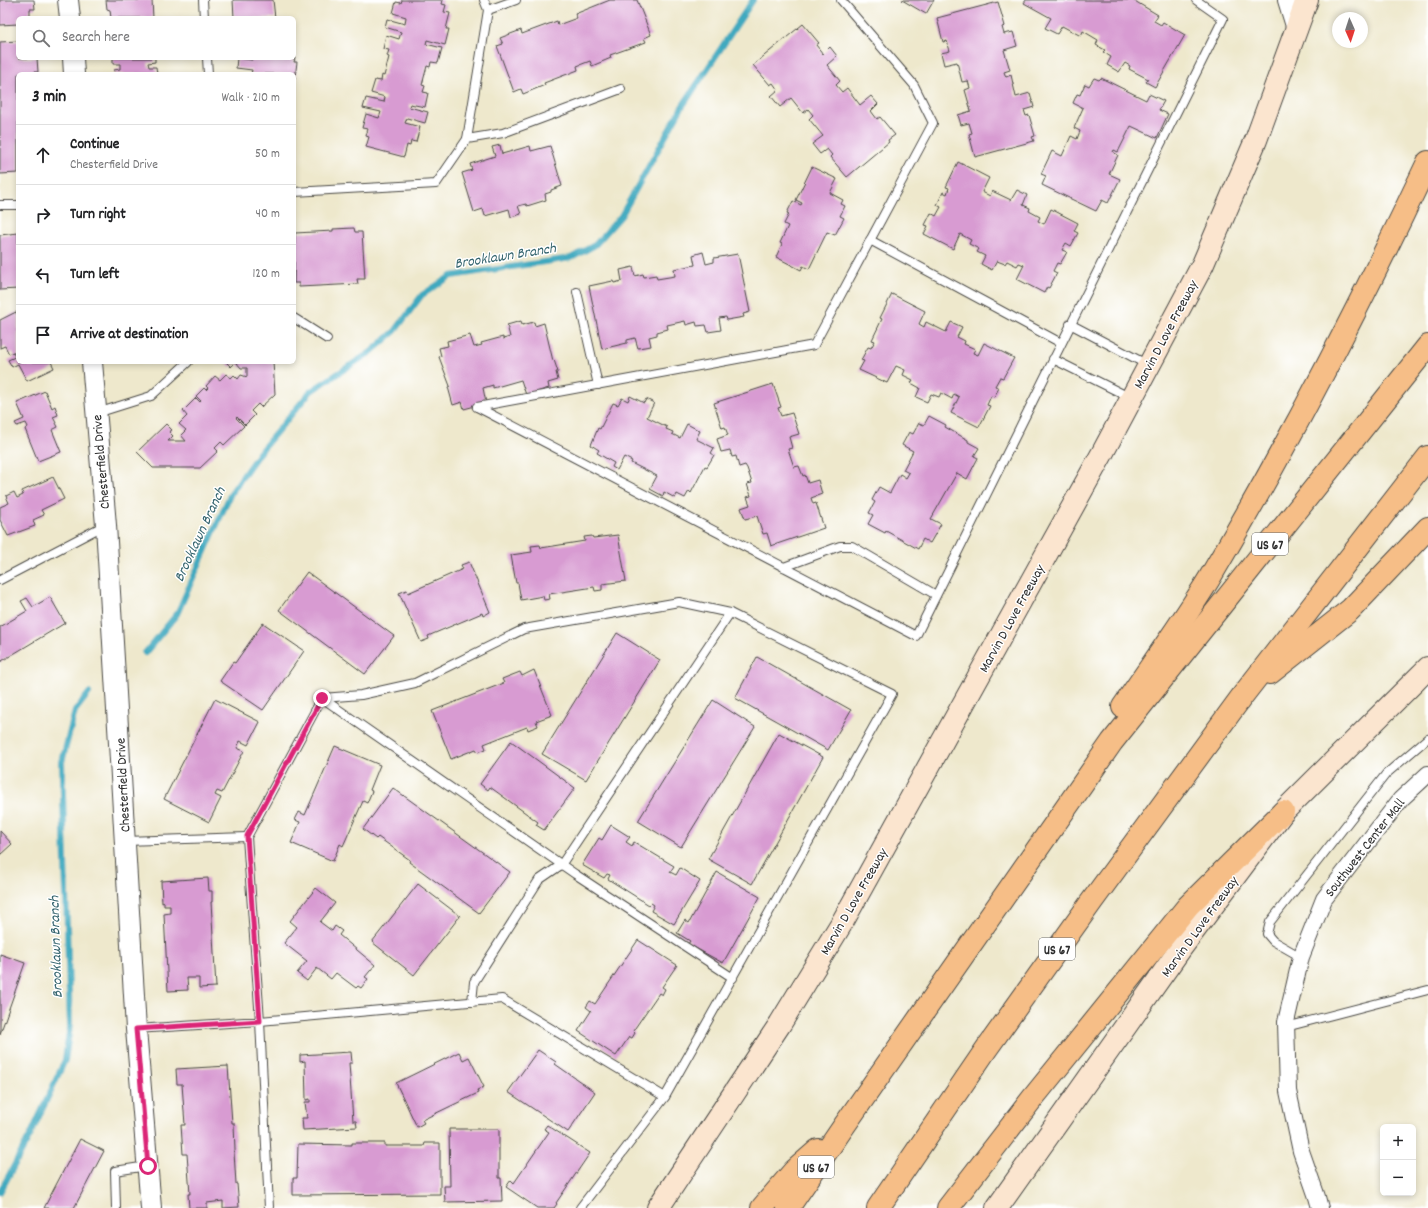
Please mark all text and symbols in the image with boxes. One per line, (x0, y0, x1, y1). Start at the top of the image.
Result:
north arrow (1332, 12, 1368, 48)
search box (16, 16, 296, 60)
icon: search (30, 27, 52, 49)
text: Search here (62, 27, 130, 49)
text: 3 min (32, 86, 66, 110)
text: Walk · 210 m (222, 89, 280, 108)
text: Continue (70, 134, 119, 156)
icon: ahead (32, 144, 54, 166)
text: 50 m (255, 145, 280, 164)
text: Chesterfield Drive (70, 156, 158, 175)
icon: right (32, 204, 54, 226)
text: Turn right (70, 204, 126, 226)
text: 40 m (256, 205, 280, 224)
water label: Brooklawn Branch (453, 238, 559, 276)
icon: left (32, 264, 54, 286)
text: Turn left (70, 264, 119, 286)
text: 120 m (252, 265, 280, 284)
street label: Marvin D Love Freeway (1130, 277, 1204, 393)
icon: arrive (32, 324, 54, 346)
text: Arrive at destination (70, 324, 188, 346)
street label: Chesterfield Drive (88, 414, 116, 510)
water label: Brooklawn Branch (169, 483, 233, 586)
road number: US 67 (1252, 533, 1288, 555)
street label: Marvin D Love Freeway (975, 561, 1051, 677)
route end (313, 689, 331, 707)
street label: Chesterfield Drive (112, 737, 136, 833)
street label: Southwest Center Mall (1321, 794, 1411, 902)
street label: Marvin D Love Freeway (816, 844, 894, 959)
street label: Marvin D Love Freeway (1157, 872, 1244, 982)
water label: Brooklawn Branch (44, 894, 70, 998)
road number: US 67 (1039, 938, 1075, 960)
map controls (1380, 1124, 1416, 1196)
button: + (1380, 1124, 1416, 1160)
road number: US 67 (798, 1156, 834, 1178)
route start (139, 1157, 157, 1175)
button: − (1380, 1160, 1416, 1196)

